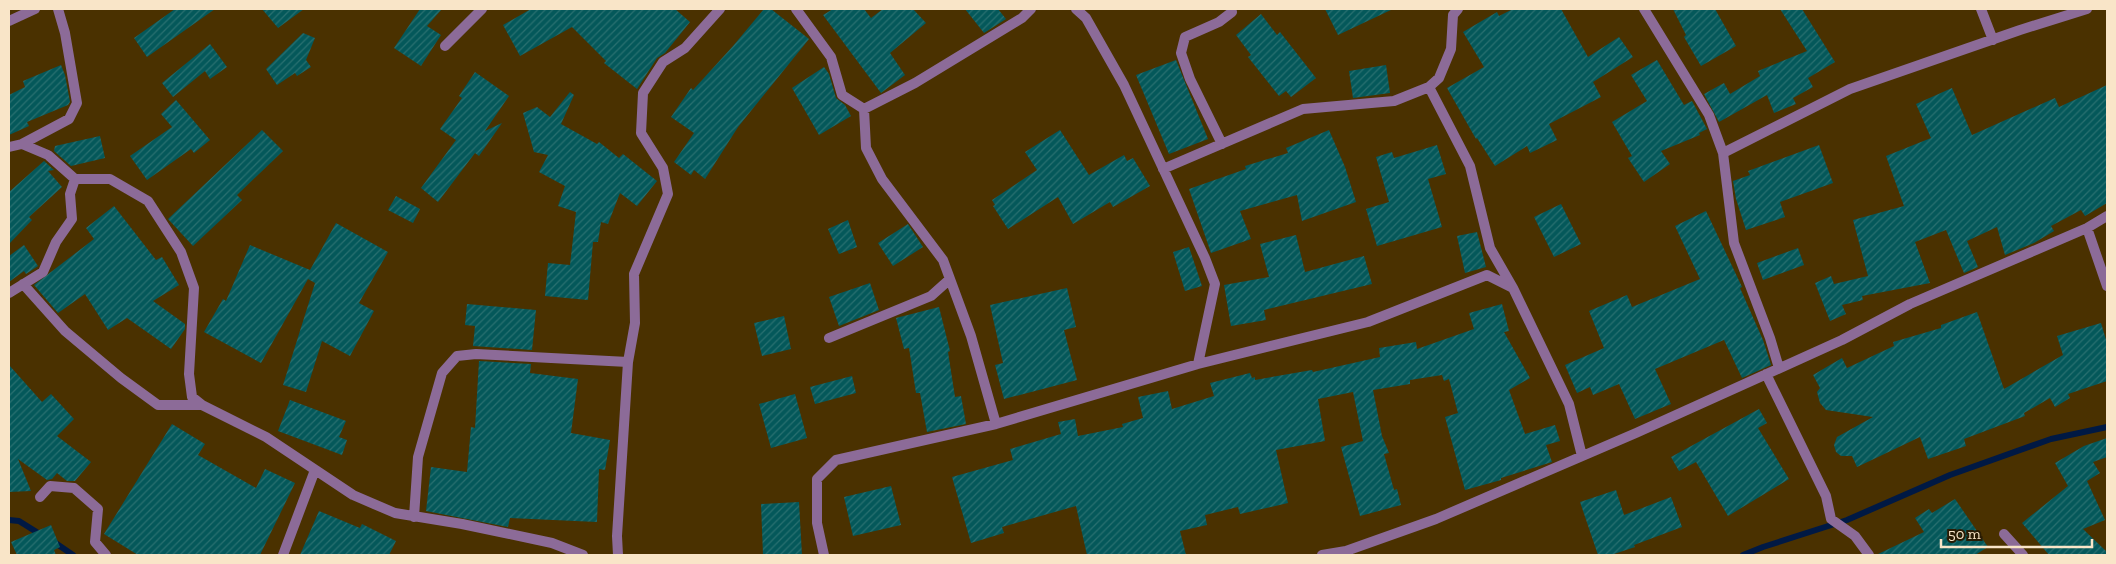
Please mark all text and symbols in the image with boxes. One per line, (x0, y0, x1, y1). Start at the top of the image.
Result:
scale bar (1941, 516, 2092, 548)
text: 50 m (1948, 525, 1981, 543)

